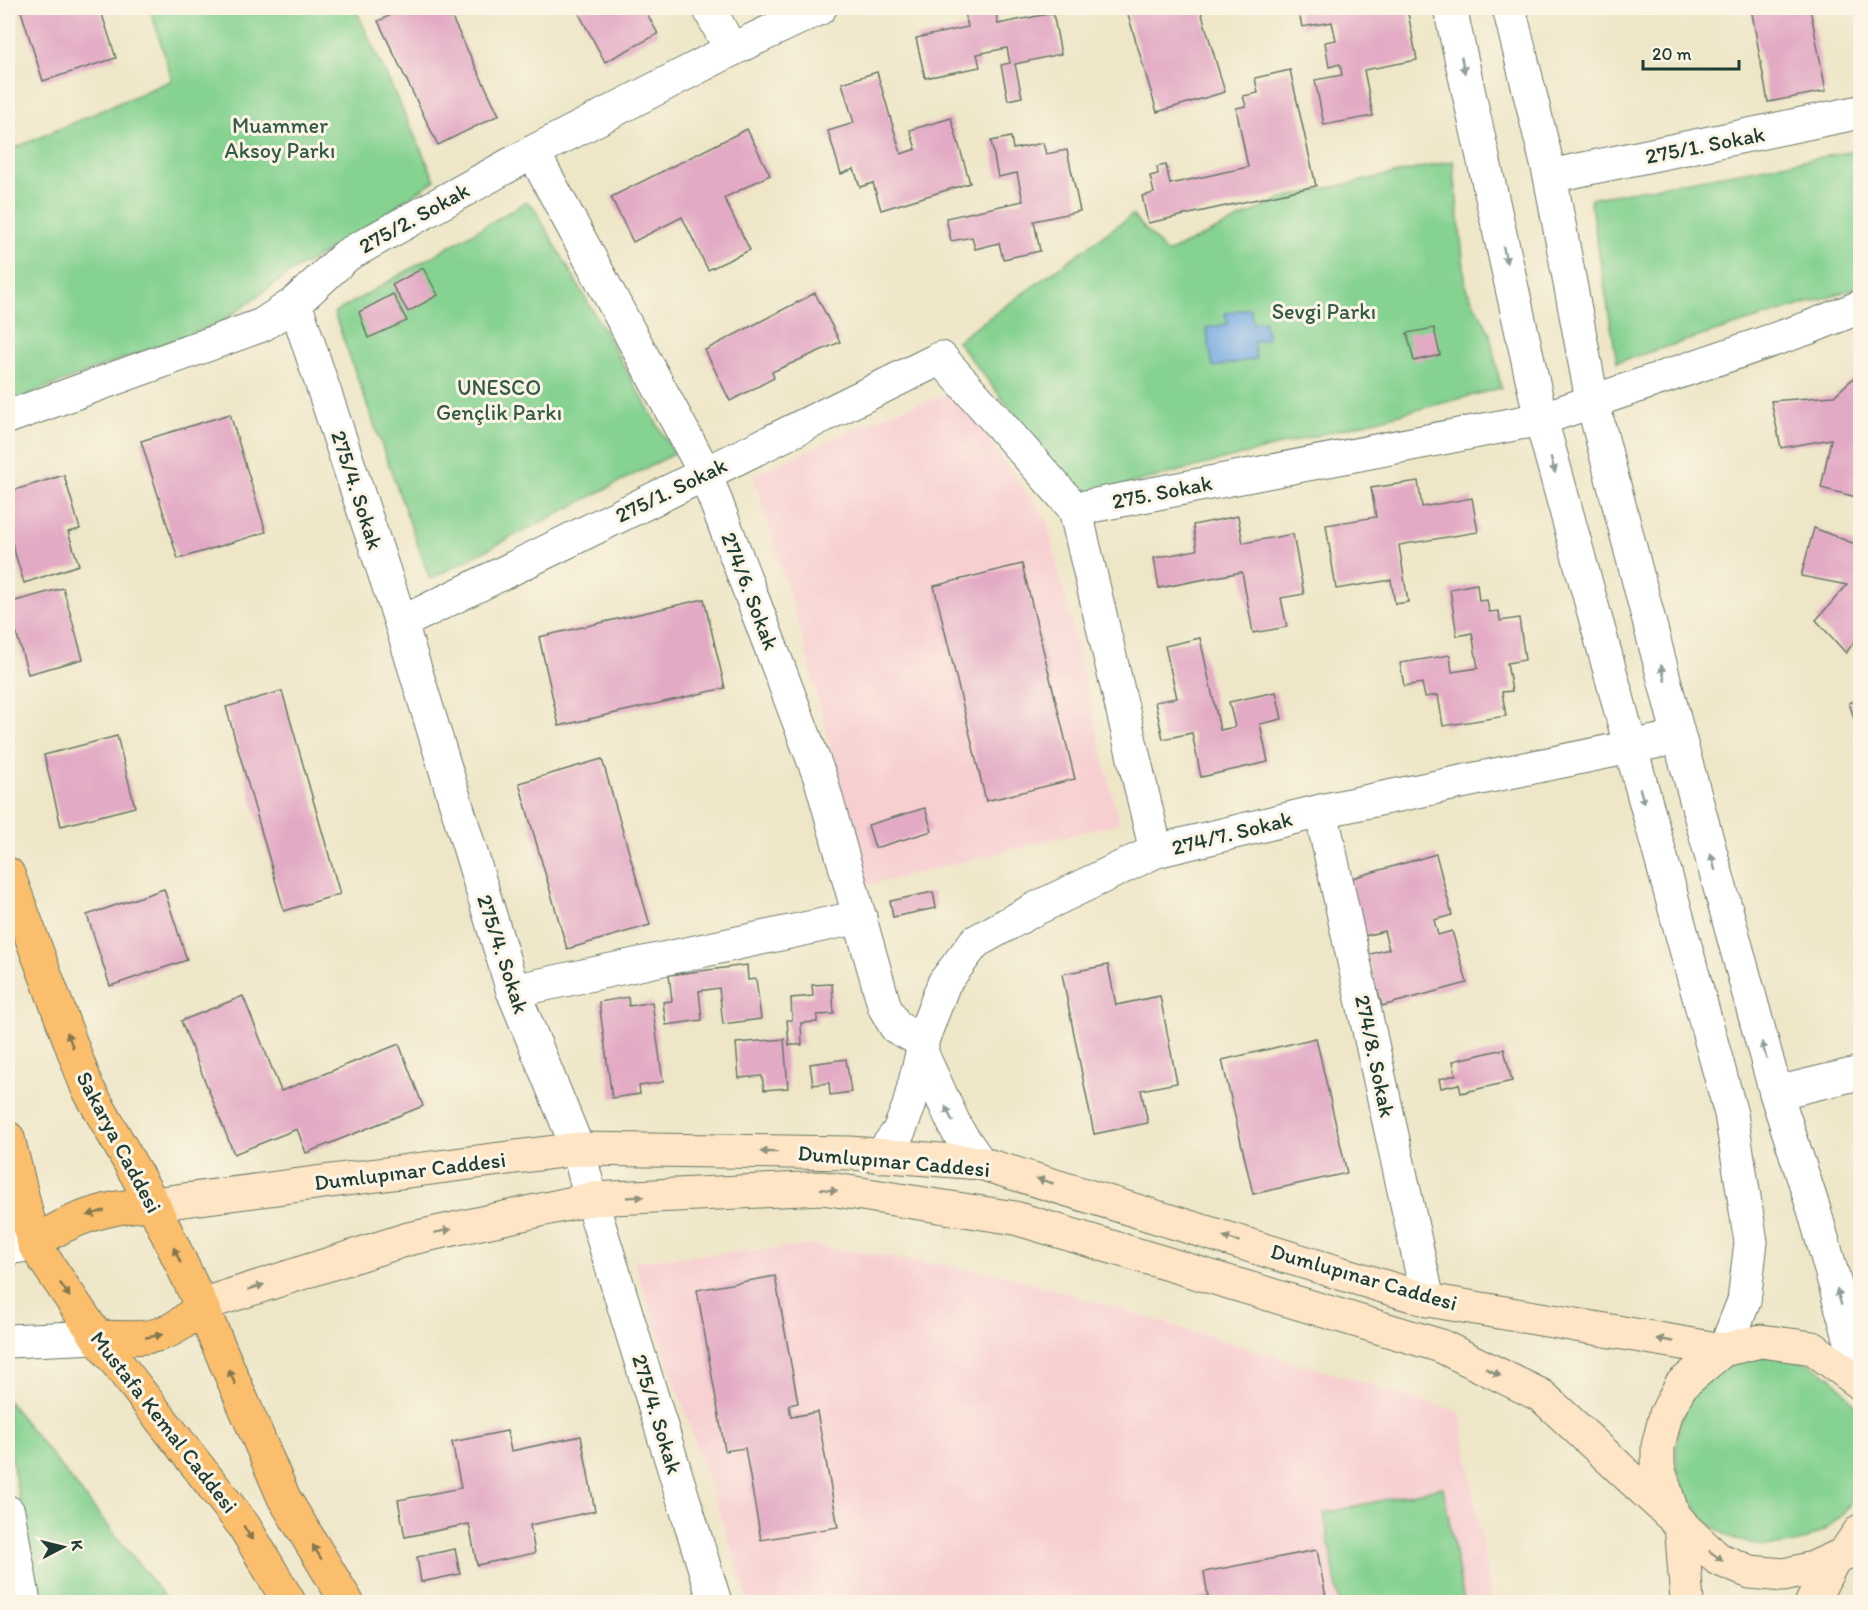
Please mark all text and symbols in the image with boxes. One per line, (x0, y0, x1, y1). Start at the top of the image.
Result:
scale bar (1643, 33, 1739, 71)
text: 20 m (1652, 43, 1692, 65)
one-way arrow (1458, 55, 1468, 74)
park label: Muammer Aksoy Parkı (225, 112, 335, 164)
street label: 275/1. Sokak (1643, 120, 1767, 170)
street label: 275/2. Sokak (354, 177, 474, 259)
one-way arrow (1500, 246, 1510, 264)
park label: Sevgi Parkı (1272, 298, 1376, 325)
park label: UNESCO Gençlik Parkı (436, 374, 562, 426)
street label: 275/4. Sokak (325, 427, 389, 553)
street label: 275/1. Sokak (611, 451, 731, 529)
one-way arrow (1549, 456, 1559, 475)
street label: 275. Sokak (1110, 469, 1214, 515)
street label: 274/6. Sokak (715, 528, 785, 654)
one-way arrow (1657, 664, 1667, 682)
one-way arrow (1638, 787, 1647, 805)
street label: 274/7. Sokak (1169, 805, 1295, 861)
one-way arrow (1708, 852, 1717, 870)
street label: 275/4. Sokak (471, 891, 535, 1017)
street label: 274/8. Sokak (1349, 992, 1401, 1120)
one-way arrow (64, 1031, 74, 1049)
one-way arrow (1759, 1041, 1768, 1059)
street label: Sakarya Caddesi (70, 1067, 168, 1217)
one-way arrow (945, 1106, 954, 1123)
street label: Dumlupınar Caddesi (797, 1139, 991, 1183)
street label: Dumlupınar Caddesi (313, 1146, 507, 1196)
one-way arrow (759, 1147, 778, 1157)
one-way arrow (1036, 1176, 1054, 1185)
one-way arrow (820, 1185, 839, 1195)
one-way arrow (625, 1193, 644, 1202)
one-way arrow (87, 1209, 105, 1218)
one-way arrow (434, 1226, 453, 1235)
one-way arrow (1222, 1234, 1240, 1243)
street label: Dumlupınar Caddesi (1268, 1237, 1460, 1317)
one-way arrow (172, 1246, 181, 1263)
one-way arrow (60, 1282, 71, 1299)
one-way arrow (247, 1282, 265, 1291)
one-way arrow (1834, 1288, 1843, 1306)
street label: Mustafa Kemal Caddesi (85, 1326, 243, 1518)
one-way arrow (145, 1331, 164, 1340)
one-way arrow (1656, 1335, 1675, 1344)
street label: 275/4. Sokak (626, 1351, 688, 1477)
one-way arrow (1485, 1367, 1502, 1376)
one-way arrow (227, 1368, 237, 1386)
north arrow (33, 1517, 93, 1577)
one-way arrow (242, 1525, 253, 1541)
text: K (67, 1539, 88, 1552)
one-way arrow (311, 1544, 322, 1560)
one-way arrow (1708, 1550, 1724, 1562)

